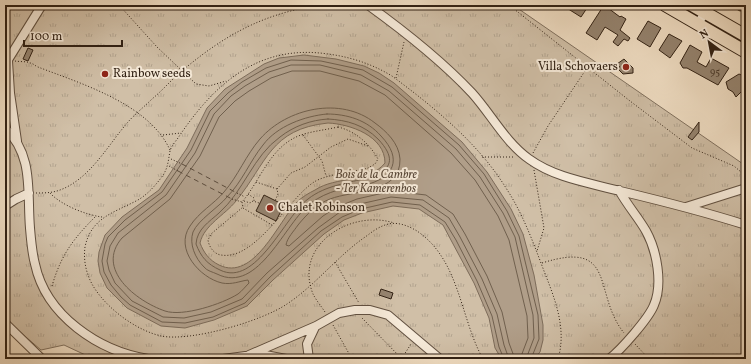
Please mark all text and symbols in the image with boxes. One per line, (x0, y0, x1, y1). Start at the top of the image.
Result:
scale bar (24, 22, 122, 48)
north arrow (689, 22, 729, 62)
text: N (697, 26, 712, 43)
text: 100 m (30, 29, 63, 45)
place label: Villa Schovaers (538, 59, 618, 75)
marker: Villa Schovaers (621, 62, 631, 72)
house number: 95 (710, 65, 720, 79)
place label: Rainbow seeds (113, 66, 191, 82)
marker: Rainbow seeds (100, 69, 110, 79)
park label: Bois de la Cambre - Ter Kamerenbos (335, 167, 417, 197)
place label: Chalet Robinson (278, 200, 365, 216)
marker: Chalet Robinson (265, 203, 275, 213)

